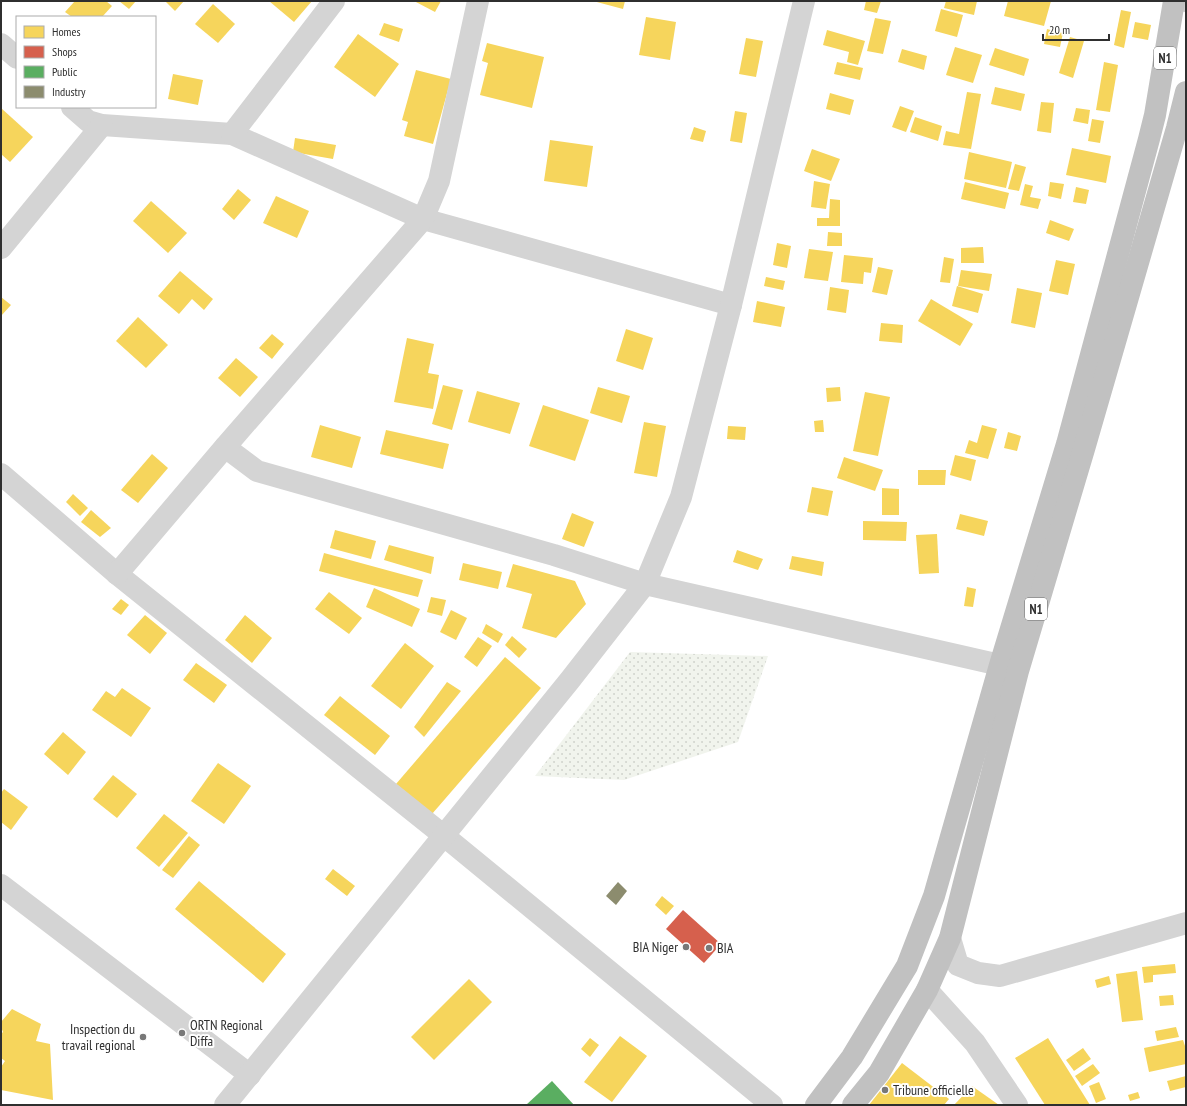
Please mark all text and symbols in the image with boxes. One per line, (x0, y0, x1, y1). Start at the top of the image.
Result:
legend (16, 16, 156, 108)
scale bar (1043, 16, 1109, 42)
text: 20 m (1049, 22, 1070, 37)
text: Homes (52, 24, 80, 39)
text: Shops (52, 44, 77, 59)
road number: N1 (1154, 47, 1176, 69)
text: Public (52, 64, 78, 79)
text: Industry (52, 84, 86, 99)
road number: N1 (1025, 598, 1047, 620)
place label: BIA Niger (633, 938, 678, 956)
place label: BIA (717, 939, 734, 957)
marker: BIA Niger (681, 942, 691, 952)
marker: BIA (704, 943, 714, 953)
place label: ORTN Regional Diffa (190, 1016, 263, 1050)
place label: Inspection du travail regional (62, 1020, 136, 1054)
marker: ORTN Regional Diffa (177, 1028, 187, 1038)
marker: Inspection du travail regional (138, 1032, 148, 1042)
place label: Tribune officielle (893, 1081, 974, 1099)
marker: Tribune officielle (880, 1085, 890, 1095)

